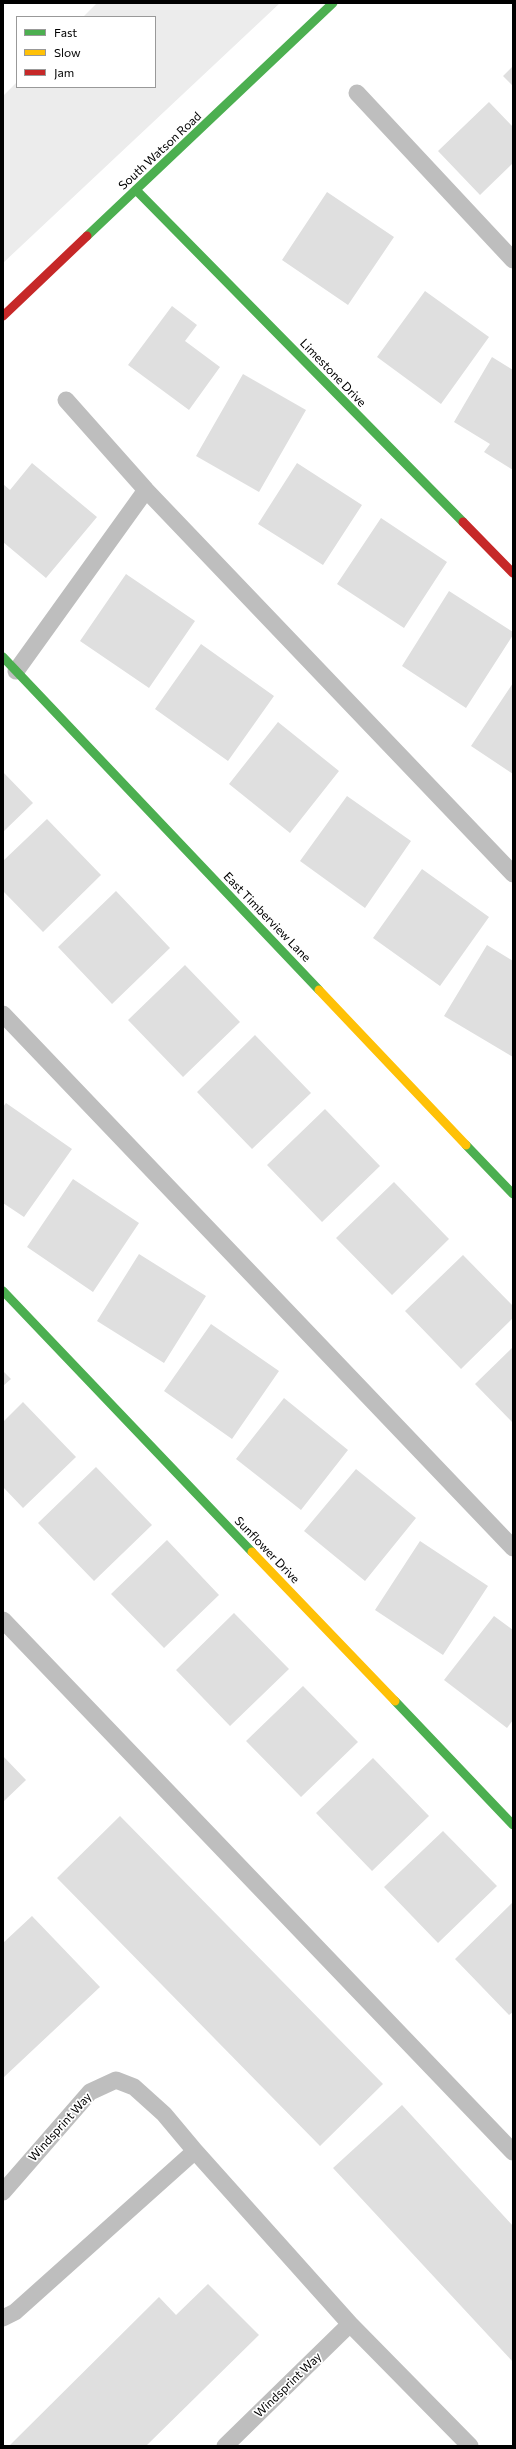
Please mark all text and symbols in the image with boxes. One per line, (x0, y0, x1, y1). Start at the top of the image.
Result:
legend (16, 16, 156, 88)
text: Fast (54, 25, 77, 39)
text: Slow (54, 45, 81, 59)
text: Jam (54, 65, 74, 79)
street label: South Watson Road (116, 109, 204, 193)
street label: Limestone Drive (297, 336, 369, 410)
street label: East Timberview Lane (220, 869, 314, 965)
street label: Sunflower Drive (232, 1514, 302, 1586)
street label: Windsprint Way (25, 2090, 95, 2164)
street label: Windsprint Way (251, 2349, 325, 2421)

